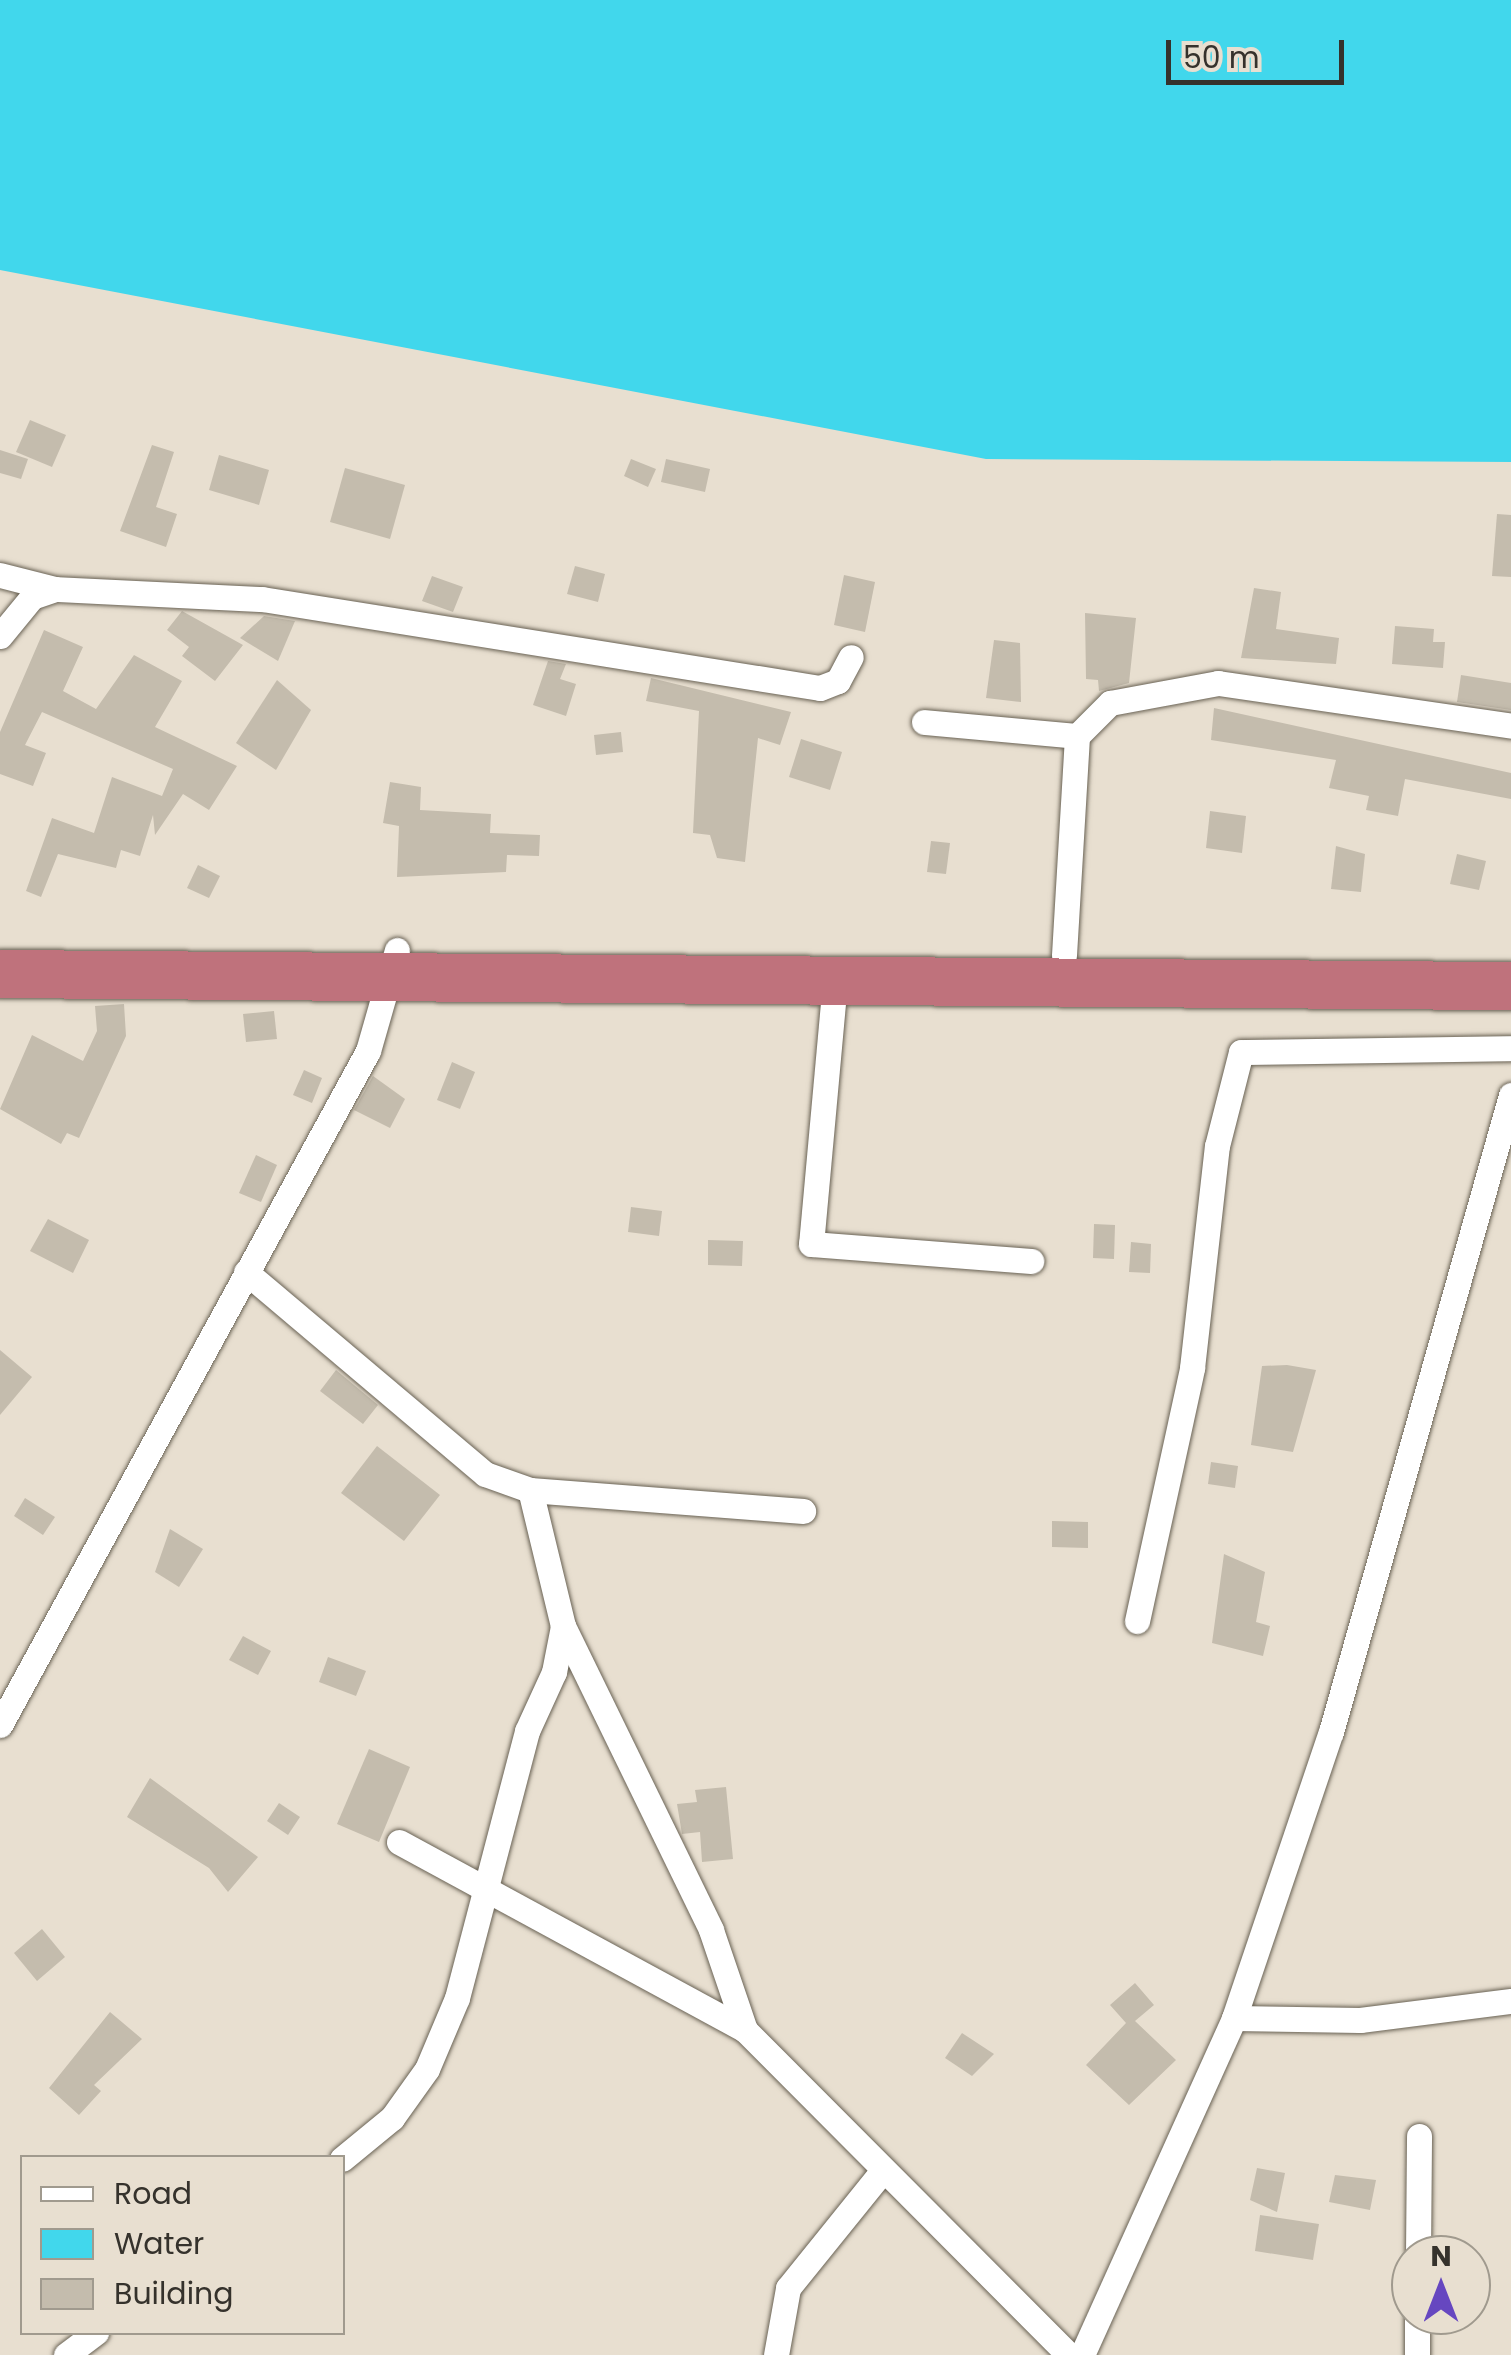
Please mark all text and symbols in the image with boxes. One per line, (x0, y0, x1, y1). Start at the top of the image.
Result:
scale bar (1171, 20, 1348, 82)
text: 50 m (1183, 36, 1260, 79)
legend (20, 2155, 345, 2335)
text: Road (114, 2172, 192, 2215)
text: Water (114, 2222, 204, 2265)
north arrow (1391, 2235, 1491, 2335)
text: N (1430, 2237, 1452, 2276)
text: Building (114, 2272, 234, 2315)

